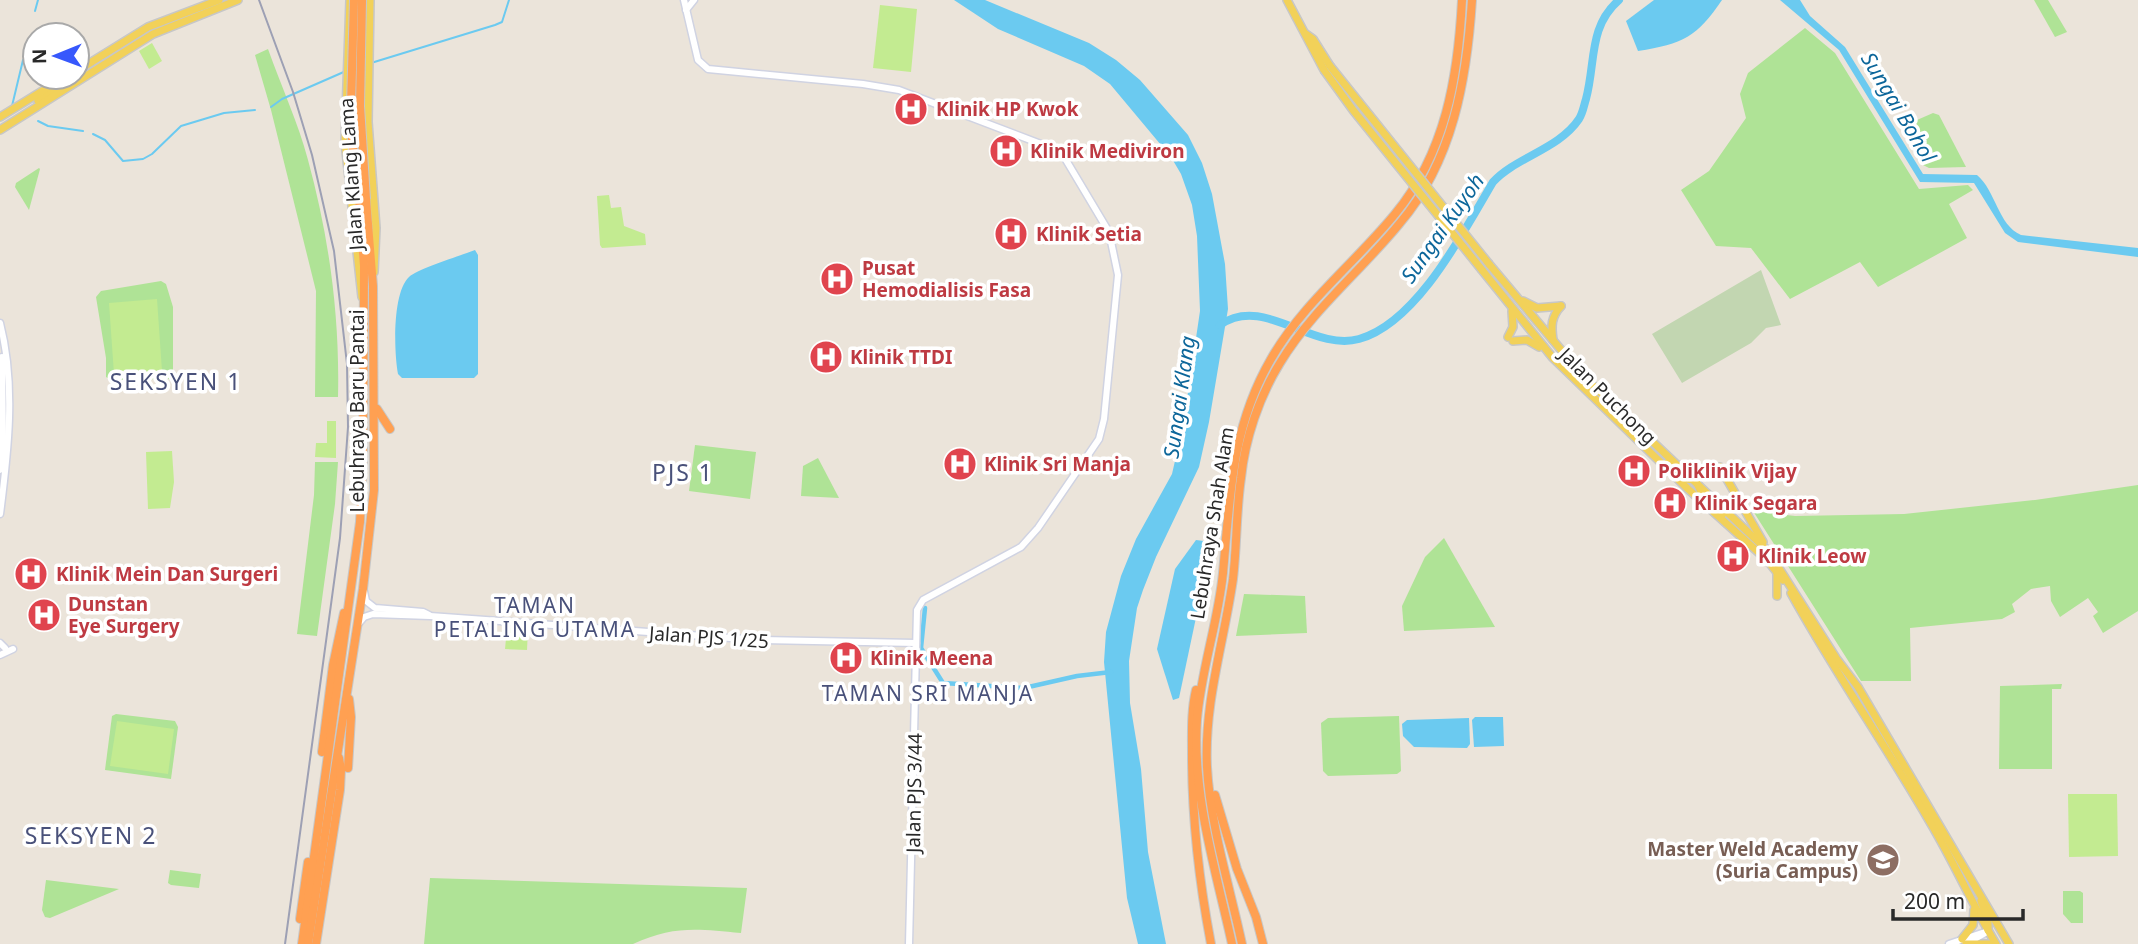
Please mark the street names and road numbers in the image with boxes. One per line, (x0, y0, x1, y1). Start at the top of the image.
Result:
street label: Jalan Klang Lama (333, 97, 369, 253)
street label: Lebuhraya Baru Pantai (344, 309, 370, 513)
street label: Jalan Puchong (1552, 340, 1662, 450)
street label: Lebuhraya Shah Alam (1184, 425, 1240, 621)
street label: Jalan PJS 1/25 (646, 620, 770, 654)
street label: Jalan PJS 3/44 (900, 733, 928, 855)

